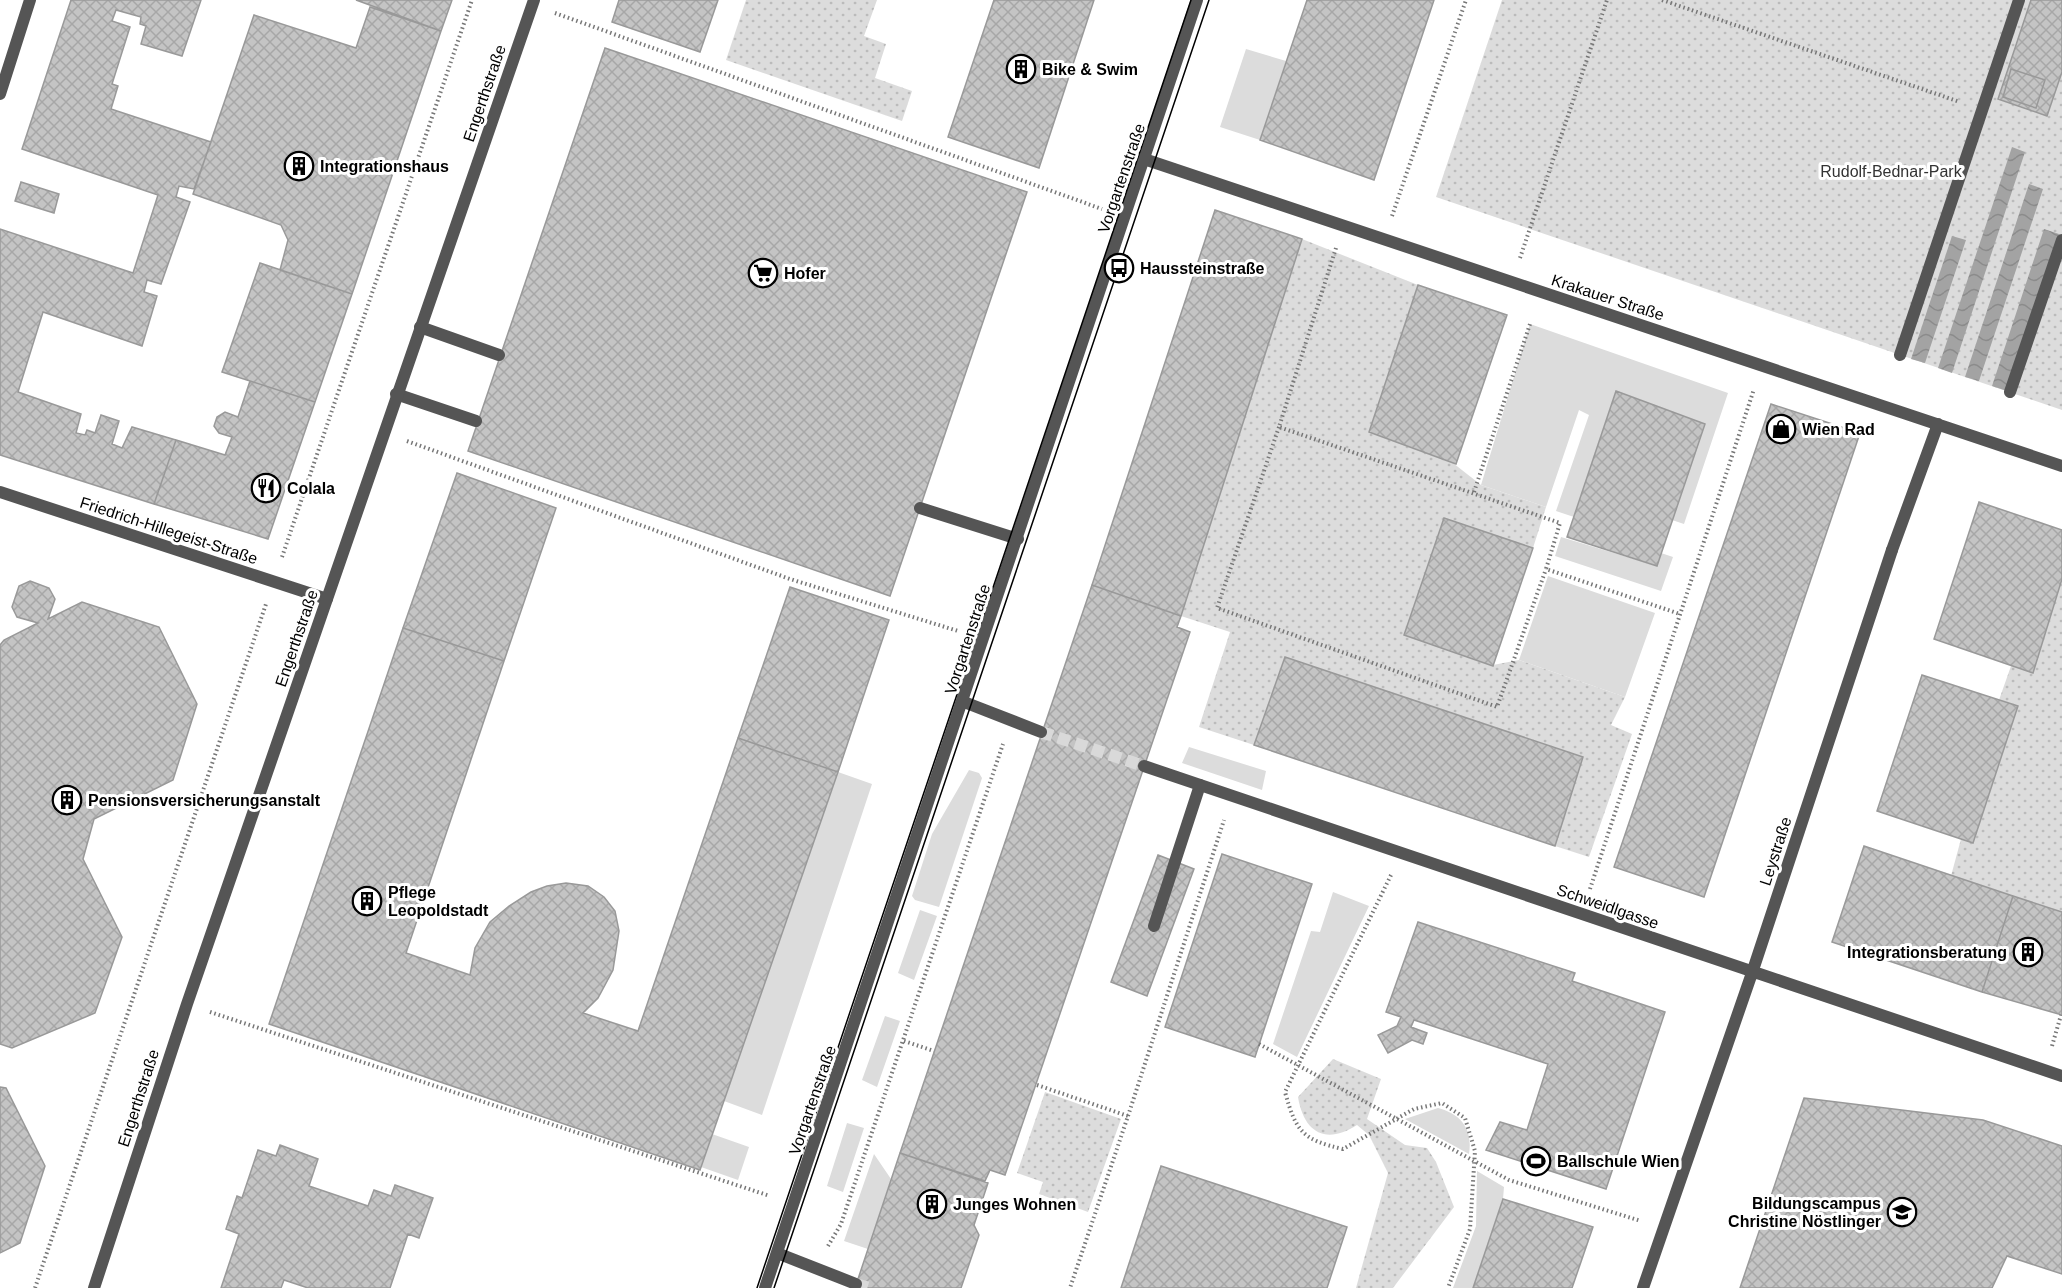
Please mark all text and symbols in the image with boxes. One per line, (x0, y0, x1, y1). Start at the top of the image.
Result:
street label: Engerthstraße (460, 42, 509, 144)
building icon: Bike & Swim (1005, 53, 1037, 85)
place label: Bike & Swim (1042, 61, 1138, 78)
street label: Vorgartenstraße (1095, 121, 1148, 235)
building icon: Integrationshaus (283, 150, 315, 182)
place label: Integrationshaus (320, 158, 449, 175)
park label: Rudolf-Bednar-Park (1820, 163, 1963, 180)
bus stop icon: Haussteinstraße (1103, 252, 1135, 284)
supermarket icon: Hofer (747, 257, 779, 289)
place label: Haussteinstraße (1140, 260, 1265, 277)
place label: Hofer (784, 265, 826, 282)
street label: Krakauer Straße (1549, 271, 1666, 324)
shop icon: Wien Rad (1765, 413, 1797, 445)
place label: Wien Rad (1802, 421, 1875, 438)
restaurant icon: Colala (250, 472, 282, 504)
place label: Colala (287, 480, 335, 497)
street label: Friedrich-Hillegeist-Straße (78, 494, 260, 567)
street label: Vorgartenstraße (942, 582, 993, 696)
street label: Engerthstraße (272, 587, 321, 689)
building icon: Pensionsversicherungsanstalt (51, 784, 83, 816)
place label: Pensionsversicherungsanstalt (88, 792, 321, 809)
street label: Leystraße (1756, 815, 1795, 888)
street label: Schweidlgasse (1555, 881, 1661, 932)
place label: Pflege Leopoldstadt (388, 884, 489, 919)
building icon: Pflege Leopoldstadt (351, 885, 383, 917)
building icon: Integrationsberatung (2012, 936, 2044, 968)
place label: Integrationsberatung (1847, 944, 2007, 961)
street label: Vorgartenstraße (786, 1043, 839, 1157)
street label: Engerthstraße (115, 1047, 162, 1149)
sports icon: Ballschule Wien (1520, 1145, 1552, 1177)
place label: Ballschule Wien (1557, 1153, 1680, 1170)
building icon: Junges Wohnen (916, 1188, 948, 1220)
place label: Bildungscampus Christine Nöstlinger (1728, 1195, 1881, 1230)
place label: Junges Wohnen (953, 1196, 1076, 1213)
school or university icon: Bildungscampus Christine Nöstlinger (1886, 1196, 1918, 1228)

